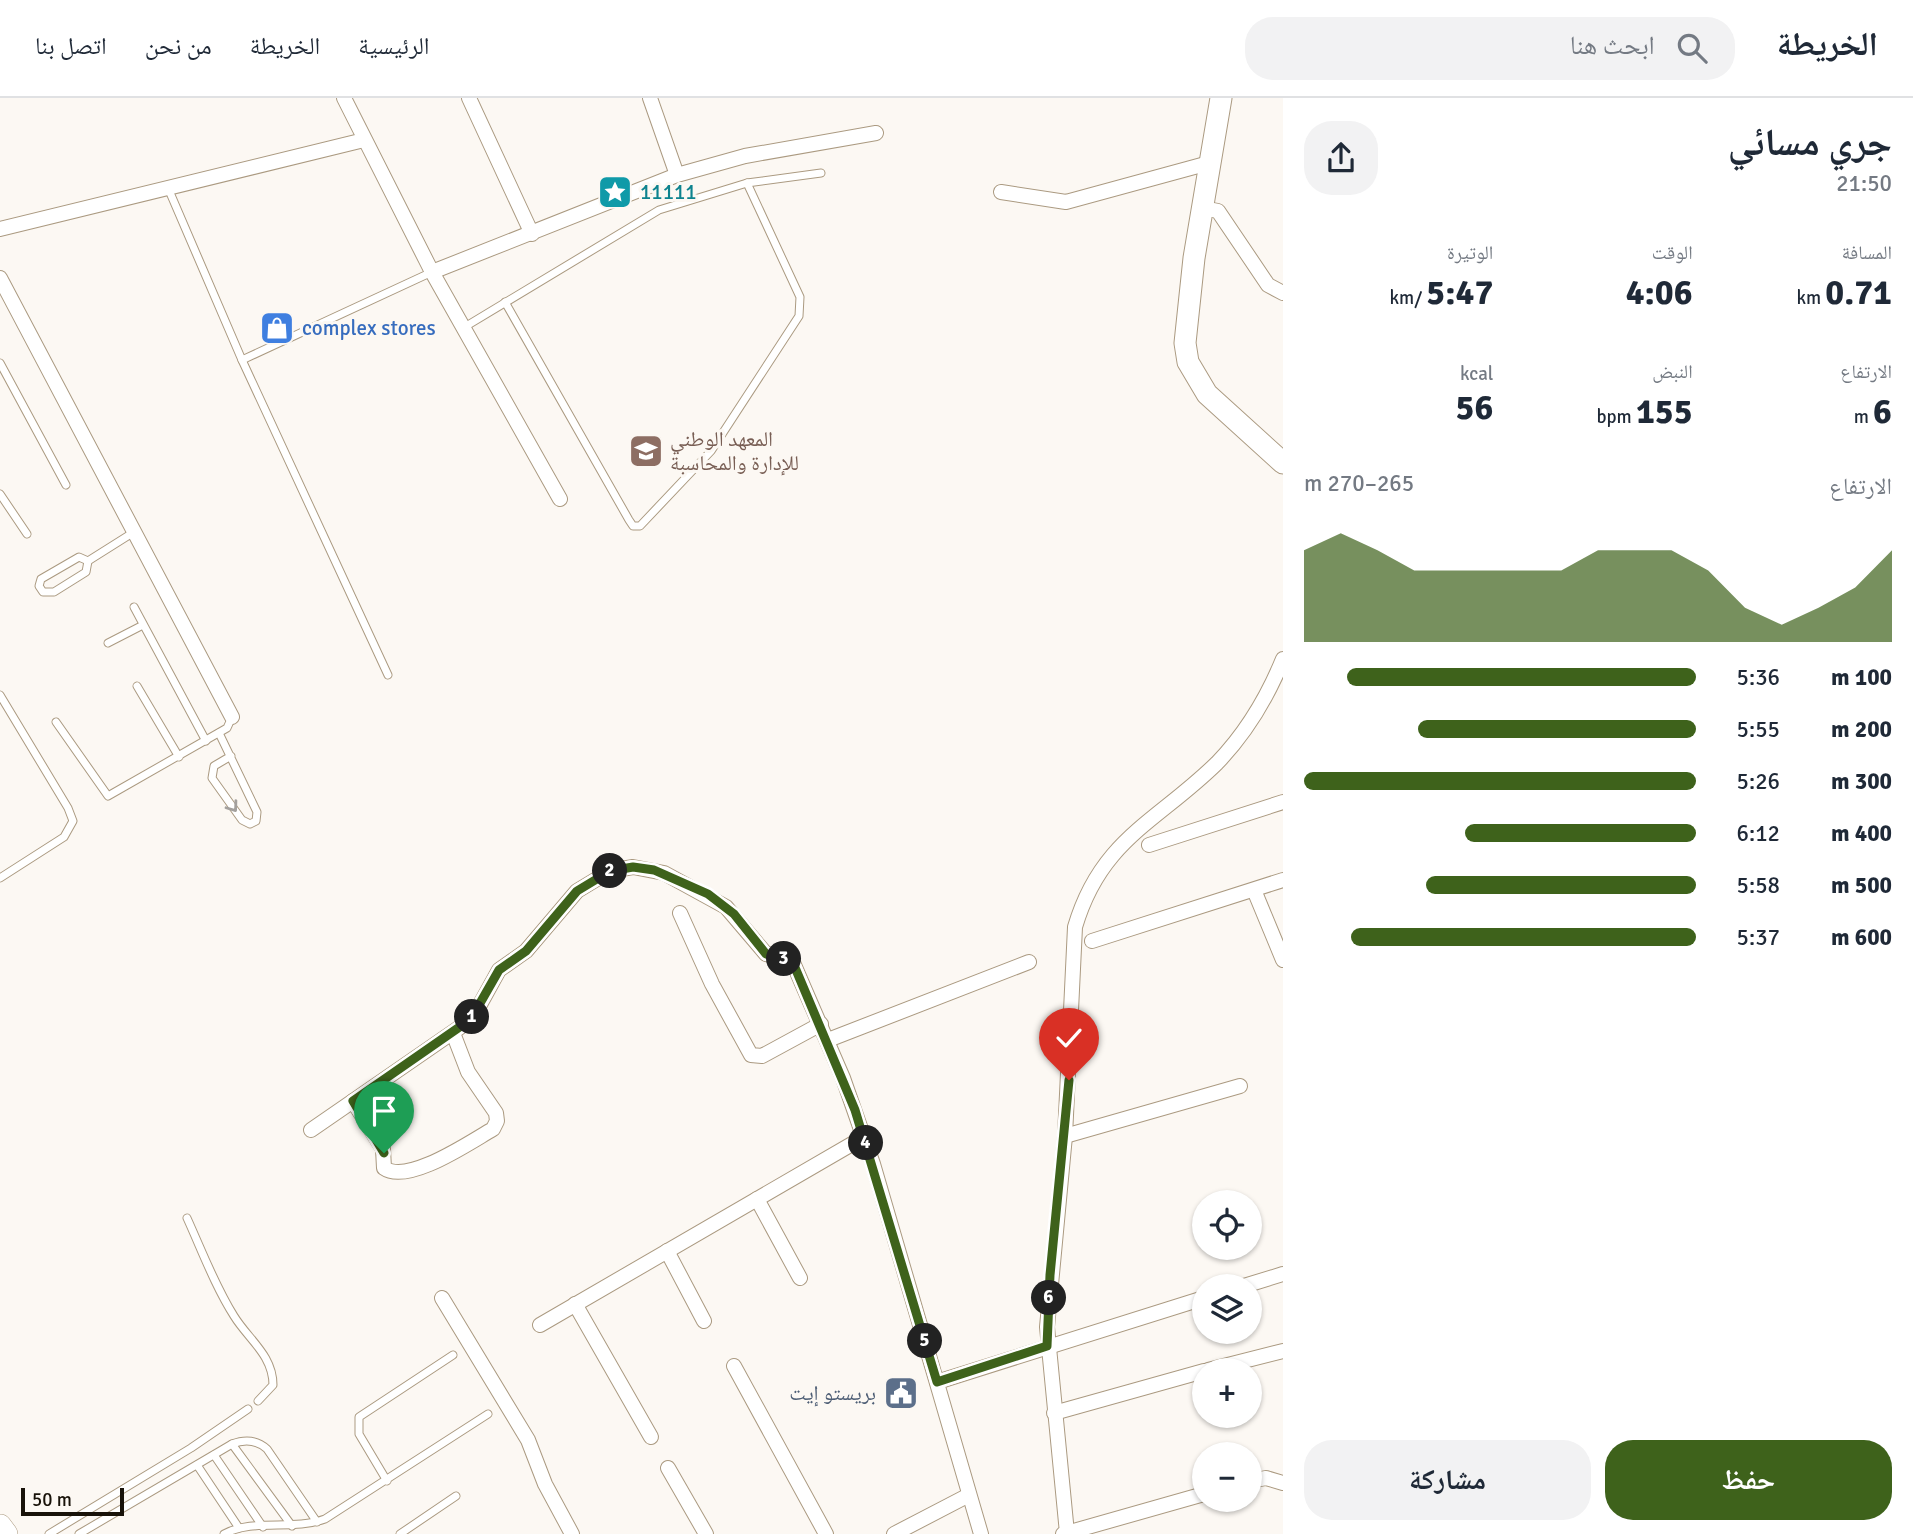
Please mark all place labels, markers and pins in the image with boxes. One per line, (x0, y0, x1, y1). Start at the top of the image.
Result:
place icon: 11111 (596, 173, 634, 211)
place label: 11111 (640, 179, 697, 205)
shop icon: complex stores (258, 309, 296, 347)
place label: complex stores (302, 315, 436, 341)
place label: المعهد الوطني للإدارة والمحاسبة (670, 426, 799, 476)
school or university icon: المعهد الوطني للإدارة والمحاسبة (627, 432, 665, 470)
pin: 2 (592, 854, 628, 888)
pin: 3 (766, 942, 802, 976)
pin: 1 (454, 1000, 490, 1034)
pin (1039, 1008, 1099, 1080)
pin (354, 1081, 414, 1153)
pin: 4 (848, 1126, 884, 1160)
pin: 6 (1032, 1280, 1066, 1316)
pin: 5 (908, 1324, 942, 1358)
public building icon: بريستو إيت (882, 1374, 920, 1412)
place label: بريستو إيت (789, 1380, 876, 1407)

